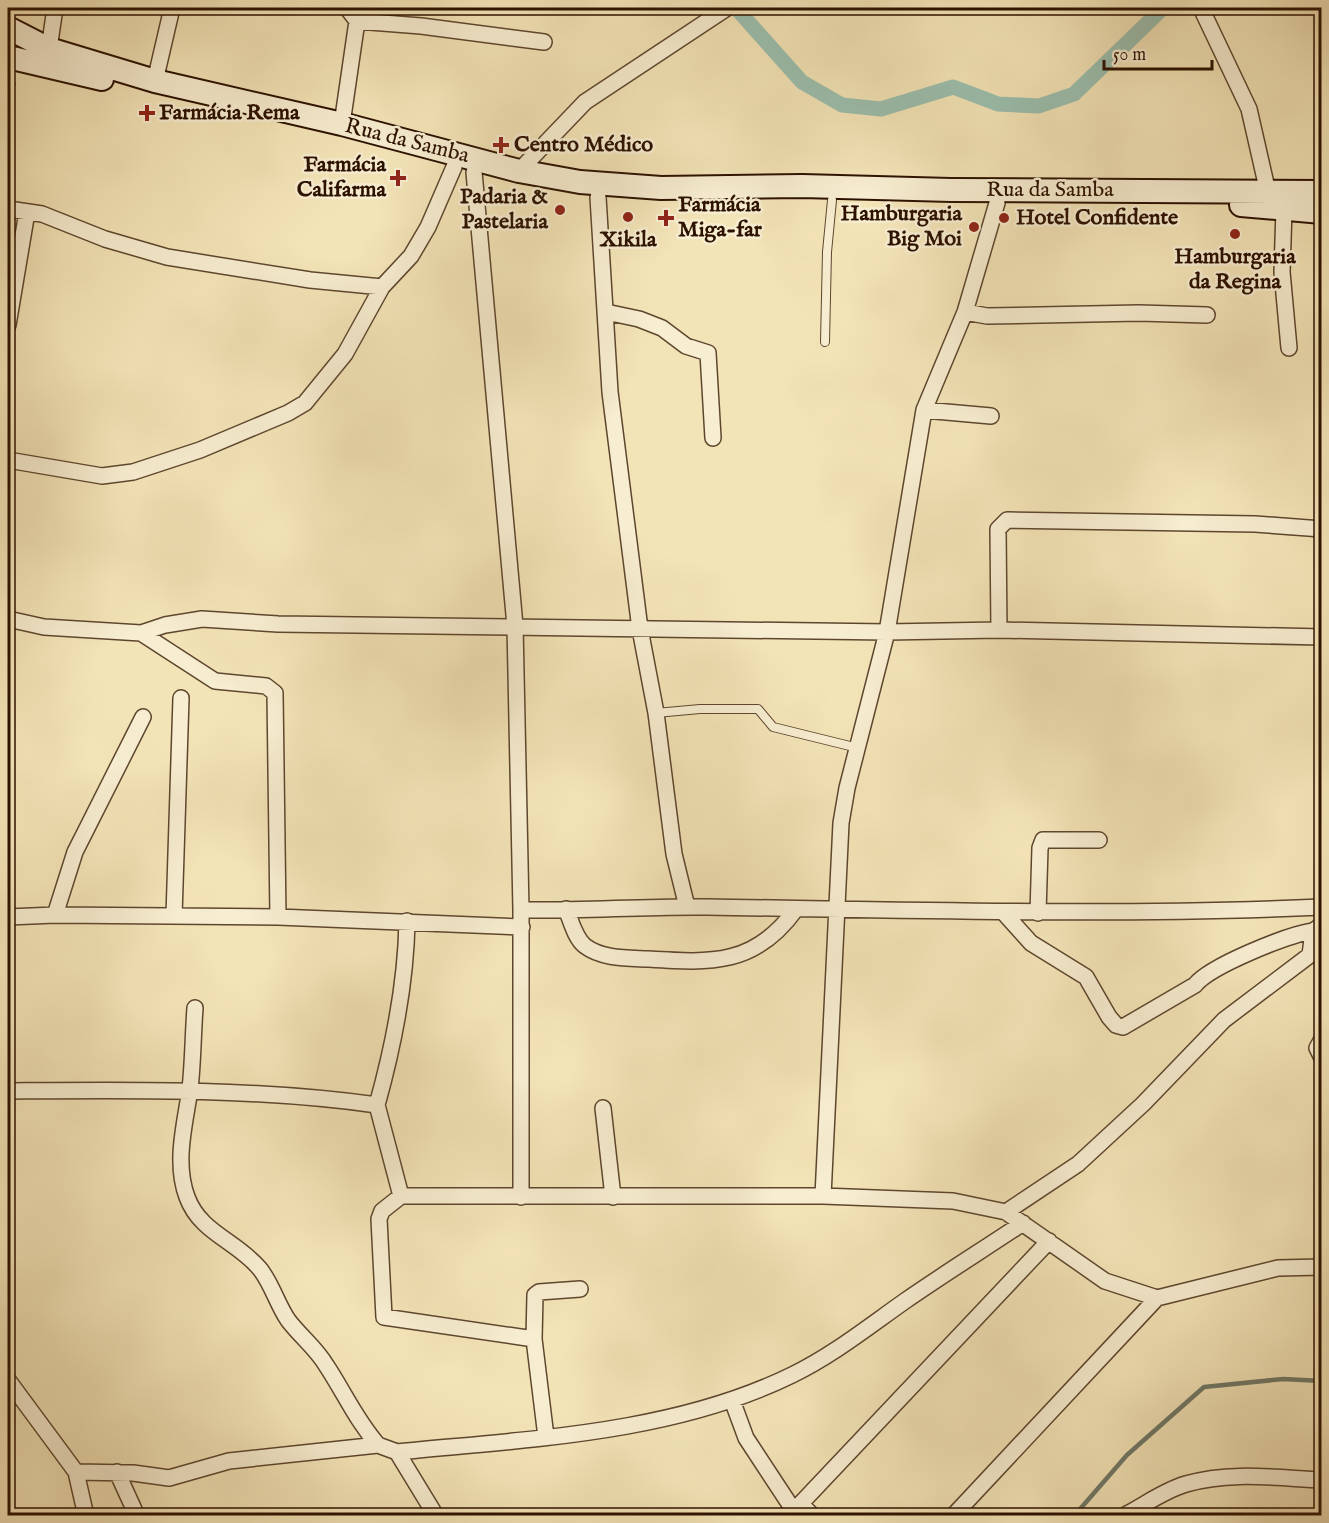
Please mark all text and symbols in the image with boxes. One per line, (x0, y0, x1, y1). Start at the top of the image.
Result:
scale bar (1104, 33, 1212, 71)
text: 50 m (1113, 44, 1146, 67)
place label: Farmácia Rema (159, 99, 300, 127)
marker: Farmácia Rema (140, 106, 154, 120)
street label: Rua da Samba (342, 112, 473, 170)
place label: Centro Médico (514, 131, 653, 159)
marker: Centro Médico (492, 136, 510, 154)
place label: Farmácia Califarma (297, 151, 386, 204)
marker: Farmácia Califarma (391, 171, 405, 185)
street label: Rua da Samba (986, 176, 1114, 204)
place label: Padaria & Pastelaria (460, 183, 548, 236)
place label: Farmácia Miga-far (678, 191, 763, 244)
place label: Hamburgaria Big Moi (841, 200, 962, 253)
marker: Padaria & Pastelaria (553, 203, 567, 217)
place label: Hotel Confidente (1016, 204, 1178, 232)
marker: Xikila (621, 210, 635, 224)
marker: Farmácia Miga-far (659, 211, 673, 225)
marker: Hotel Confidente (997, 211, 1011, 225)
marker: Hamburgaria Big Moi (967, 220, 981, 234)
place label: Xikila (599, 226, 657, 254)
marker: Hamburgaria da Regina (1228, 227, 1242, 241)
place label: Hamburgaria da Regina (1174, 243, 1296, 296)

